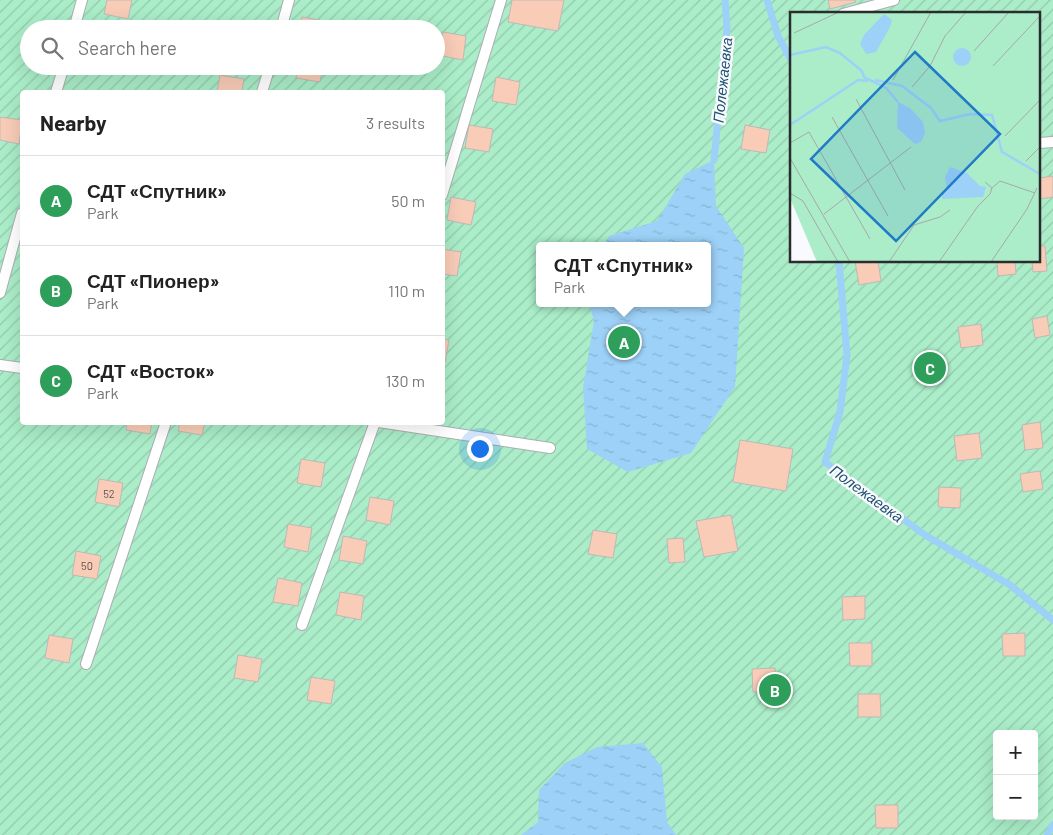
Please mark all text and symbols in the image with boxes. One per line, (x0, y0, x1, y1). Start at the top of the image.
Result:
inset map (790, 12, 1040, 262)
search box (20, 20, 445, 75)
icon: search (38, 34, 66, 62)
text: Search here (78, 36, 177, 59)
water label: Полежаевка (709, 36, 735, 124)
text: Nearby (40, 110, 106, 135)
text: 3 results (366, 113, 425, 132)
text: СДТ «Спутник» (87, 179, 227, 202)
text: A (51, 191, 61, 210)
text: 50 m (391, 191, 425, 210)
text: Park (87, 203, 118, 222)
popup (536, 242, 711, 307)
text: СДТ «Спутник» (554, 253, 693, 276)
text: СДТ «Пионер» (87, 269, 219, 292)
text: Park (554, 277, 585, 296)
text: B (51, 281, 61, 300)
text: 110 m (388, 281, 425, 300)
text: Park (87, 293, 118, 312)
pin: A (608, 323, 640, 361)
pin: C (914, 349, 946, 387)
text: СДТ «Восток» (87, 359, 215, 382)
text: C (51, 371, 61, 390)
text: 130 m (386, 371, 425, 390)
text: Park (87, 383, 118, 402)
your location (467, 436, 493, 462)
water label: Полежаевка (827, 461, 907, 525)
house number: 52 (103, 487, 115, 500)
house number: 50 (81, 559, 93, 572)
pin: B (759, 671, 791, 709)
map controls (993, 730, 1038, 820)
button: + (993, 730, 1038, 775)
button: − (993, 775, 1038, 820)

